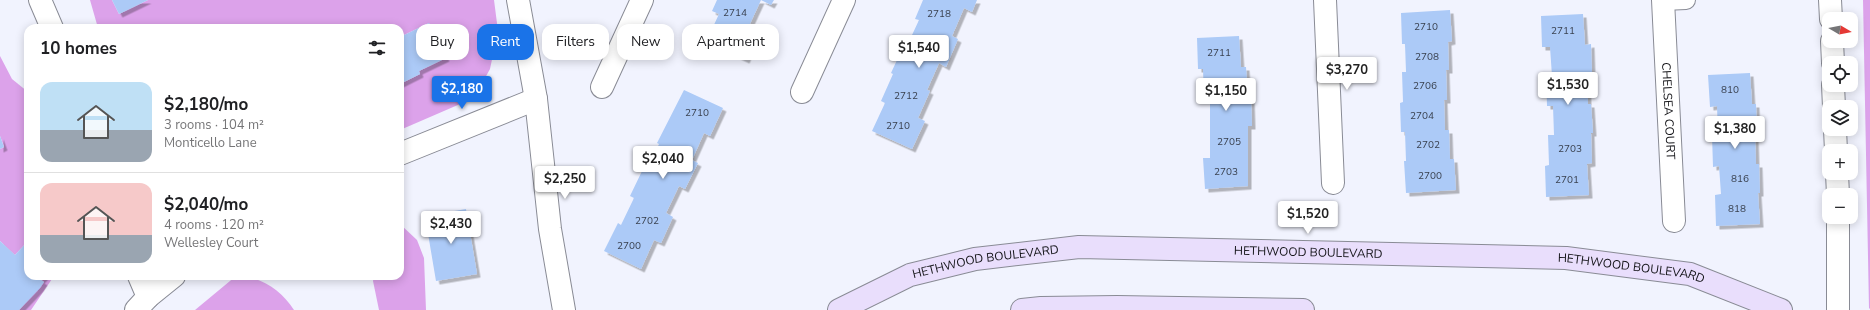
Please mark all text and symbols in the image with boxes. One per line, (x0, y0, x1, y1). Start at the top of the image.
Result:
house number: 2714 (723, 6, 747, 20)
house number: 2718 (927, 7, 951, 21)
north arrow (1822, 12, 1858, 48)
map controls (1822, 12, 1858, 224)
house number: 2710 (1414, 20, 1438, 34)
chip: Buy (416, 24, 469, 60)
chip: Rent (477, 24, 534, 60)
chip: Filters (542, 24, 609, 60)
chip: New (617, 24, 674, 60)
chip: Apartment (682, 24, 779, 60)
house number: 2711 (1551, 24, 1575, 38)
pin: $1,540 (886, 35, 952, 69)
text: 10 homes (40, 37, 117, 60)
icon: filters (366, 37, 388, 59)
text: $1,540 (898, 39, 940, 57)
house number: 2711 (1207, 46, 1231, 60)
house number: 2708 (1415, 50, 1439, 64)
button: locate (1822, 56, 1858, 92)
pin: $3,270 (1314, 57, 1380, 91)
text: $3,270 (1326, 61, 1368, 79)
street label: CHELSEA COURT (1658, 62, 1679, 161)
pin: $1,530 (1535, 72, 1601, 106)
pin: $2,180 (429, 76, 495, 110)
text: $1,530 (1547, 76, 1589, 94)
pin: $1,150 (1193, 78, 1259, 112)
house number: 2706 (1413, 79, 1437, 93)
text: $2,180 (441, 80, 483, 98)
text: $1,150 (1205, 82, 1247, 100)
house number: 810 (1721, 83, 1739, 97)
house number: 2712 (894, 89, 918, 103)
text: $2,180/mo (164, 93, 248, 116)
icon: home (72, 98, 120, 146)
button: layers (1822, 100, 1858, 136)
house number: 2710 (685, 106, 709, 120)
house number: 2704 (1410, 109, 1434, 123)
text: 3 rooms · 104 m² (164, 116, 264, 134)
pin: $1,380 (1702, 116, 1768, 150)
house number: 2710 (886, 119, 910, 133)
text: $1,380 (1714, 120, 1756, 138)
text: Monticello Lane (164, 134, 257, 152)
house number: 2705 (1217, 135, 1241, 149)
house number: 2702 (1416, 138, 1440, 152)
house number: 2703 (1558, 142, 1582, 156)
button: + (1822, 144, 1858, 180)
pin: $2,040 (630, 146, 696, 180)
text: $2,040 (642, 150, 684, 168)
house number: 2703 (1214, 165, 1238, 179)
pin: $2,250 (532, 166, 598, 200)
house number: 2700 (1418, 169, 1442, 183)
text: $2,250 (544, 170, 586, 188)
house number: 816 (1731, 172, 1749, 186)
house number: 2701 (1555, 173, 1579, 187)
button: − (1822, 188, 1858, 224)
text: $2,040/mo (164, 193, 248, 216)
icon: home (72, 199, 120, 247)
pin: $1,520 (1275, 201, 1341, 235)
house number: 818 (1728, 202, 1746, 216)
text: $1,520 (1287, 205, 1329, 223)
pin: $2,430 (418, 211, 484, 245)
house number: 2702 (635, 214, 659, 228)
text: $2,430 (430, 215, 472, 233)
text: 4 rooms · 120 m² (164, 216, 264, 234)
text: Wellesley Court (164, 234, 258, 252)
house number: 2700 (617, 239, 641, 253)
street label: HETHWOOD BOULEVARD (911, 241, 1060, 282)
street label: HETHWOOD BOULEVARD (1234, 242, 1383, 262)
street label: HETHWOOD BOULEVARD (1558, 250, 1707, 287)

